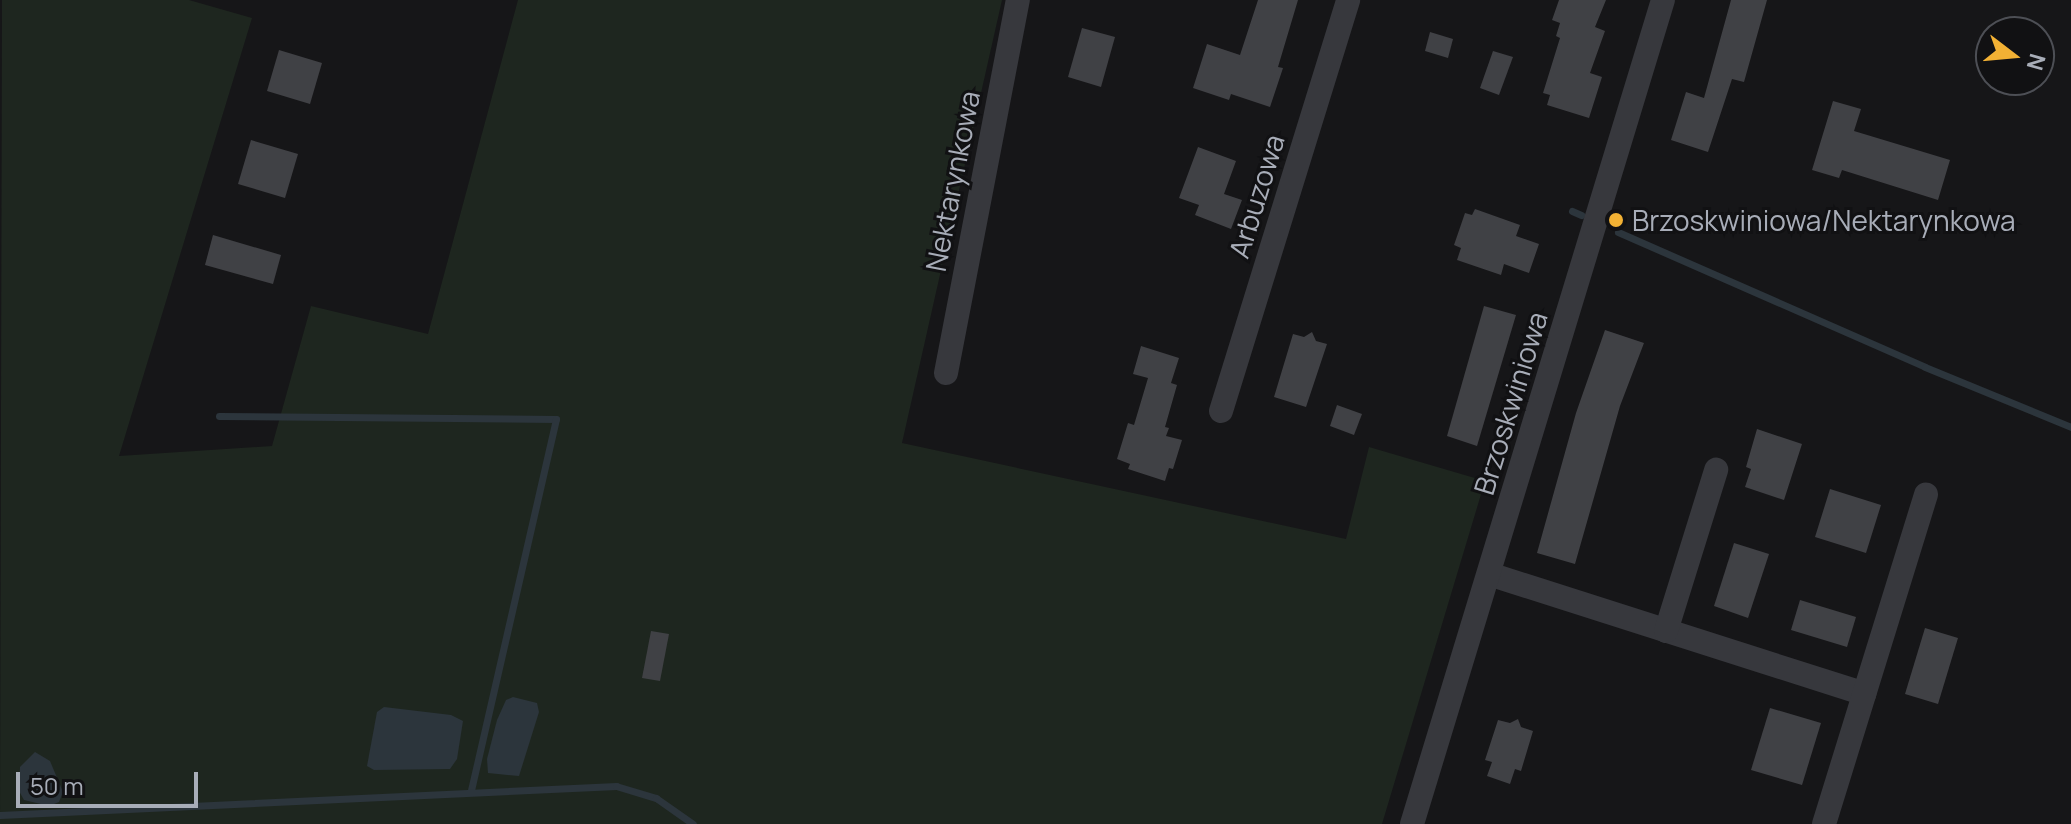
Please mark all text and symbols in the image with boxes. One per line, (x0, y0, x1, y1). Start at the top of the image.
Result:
north arrow (1975, 16, 2055, 96)
text: N (2020, 50, 2053, 74)
street label: Nektarynkowa (918, 88, 986, 274)
street label: Arbuzowa (1221, 130, 1291, 262)
place label: Brzoskwiniowa/Nektarynkowa (1632, 203, 2016, 237)
marker: Brzoskwiniowa/Nektarynkowa (1607, 211, 1625, 229)
street label: Brzoskwiniowa (1466, 308, 1554, 498)
scale bar (20, 756, 202, 806)
text: 50 m (30, 769, 84, 802)

